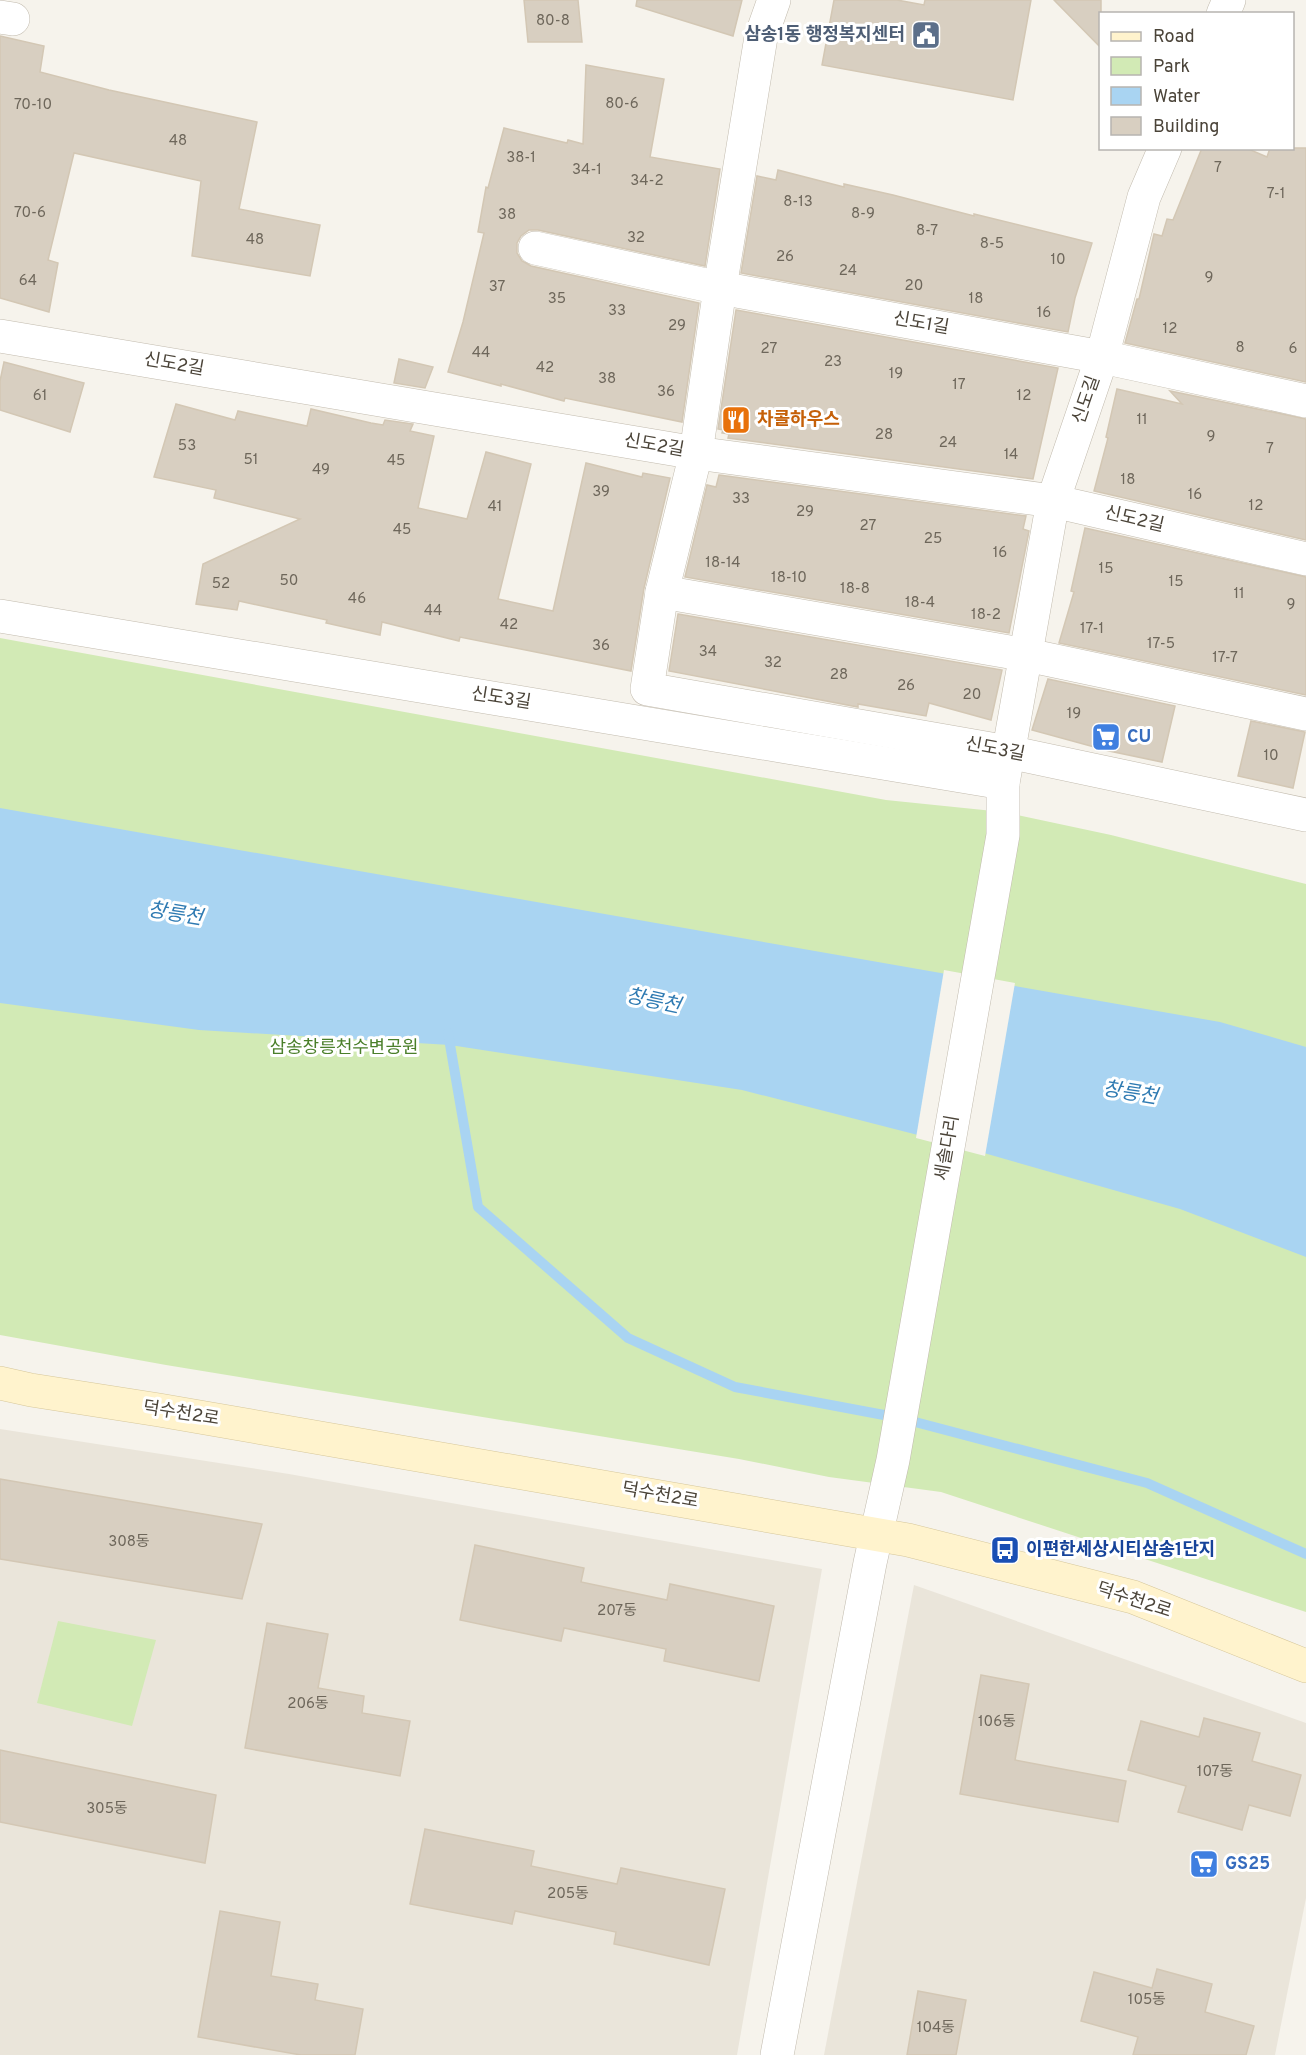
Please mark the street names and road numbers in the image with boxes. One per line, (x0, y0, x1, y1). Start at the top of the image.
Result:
street label: 신도1길 (891, 308, 951, 340)
street label: 신도2길 (142, 348, 206, 382)
street label: 신도길 (1068, 373, 1106, 427)
street label: 신도2길 (622, 429, 686, 463)
street label: 신도2길 (1102, 502, 1166, 538)
street label: 신도3길 (469, 683, 533, 715)
street label: 신도3길 (963, 733, 1027, 767)
street label: 세솔다리 (931, 1113, 965, 1183)
street label: 덕수천2로 (141, 1397, 221, 1431)
street label: 덕수천2로 (620, 1478, 700, 1514)
street label: 덕수천2로 (1094, 1578, 1174, 1624)

